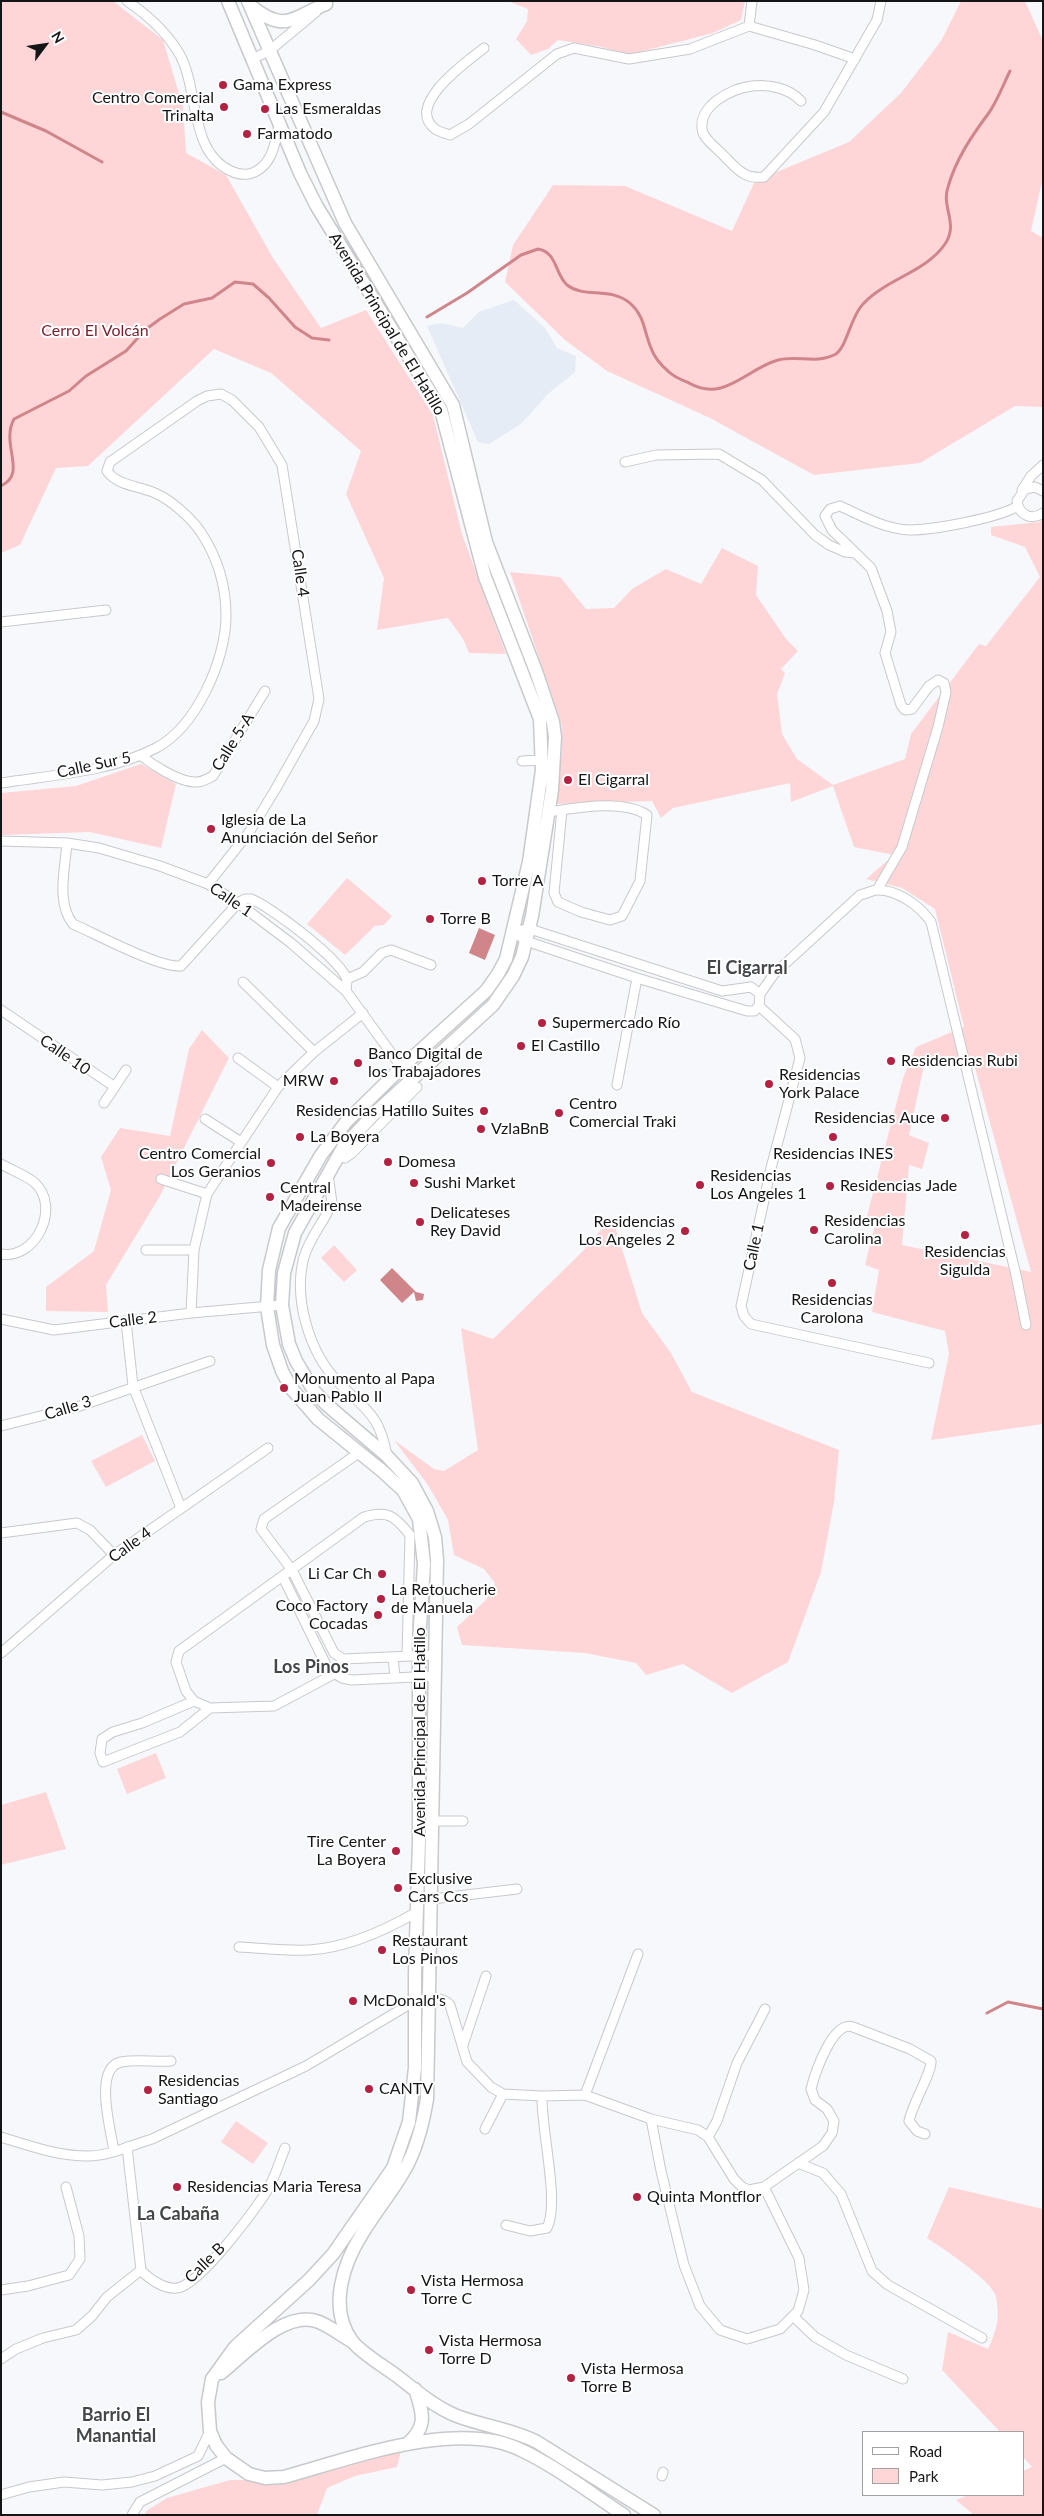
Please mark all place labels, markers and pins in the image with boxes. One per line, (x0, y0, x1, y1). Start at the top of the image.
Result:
place label: Gama Express (233, 75, 332, 95)
marker: Gama Express (217, 79, 229, 91)
place label: Centro Comercial Trinalta (92, 88, 214, 126)
place label: Las Esmeraldas (275, 99, 381, 119)
marker: Centro Comercial Trinalta (218, 101, 230, 113)
marker: Las Esmeraldas (259, 103, 271, 115)
place label: Farmatodo (257, 124, 332, 144)
marker: Farmatodo (241, 128, 253, 140)
place label: El Cigarral (578, 770, 649, 790)
marker: El Cigarral (562, 774, 574, 786)
place label: Iglesia de La Anunciación del Señor (221, 810, 378, 848)
marker: Iglesia de La Anunciación del Señor (205, 823, 217, 835)
place label: Torre A (492, 871, 543, 891)
marker: Torre A (476, 875, 488, 887)
place label: Torre B (440, 909, 491, 929)
marker: Torre B (424, 913, 436, 925)
place label: Supermercado Río (552, 1013, 680, 1033)
marker: Supermercado Río (536, 1017, 548, 1029)
place label: El Castillo (531, 1036, 600, 1056)
marker: El Castillo (515, 1040, 527, 1052)
place label: Banco Digital de los Trabajadores (368, 1044, 483, 1082)
place label: Residencias Rubi (901, 1051, 1018, 1071)
marker: Residencias Rubi (885, 1055, 897, 1067)
marker: Banco Digital de los Trabajadores (352, 1057, 364, 1069)
place label: Residencias York Palace (779, 1065, 860, 1103)
place label: MRW (283, 1071, 324, 1091)
marker: MRW (328, 1075, 340, 1087)
marker: Residencias York Palace (763, 1078, 775, 1090)
place label: Centro Comercial Traki (569, 1094, 676, 1132)
place label: Residencias Hatillo Suites (296, 1101, 474, 1121)
marker: Residencias Hatillo Suites (478, 1105, 490, 1117)
marker: Centro Comercial Traki (553, 1107, 565, 1119)
place label: Residencias Auce (814, 1108, 935, 1128)
marker: Residencias Auce (939, 1112, 951, 1124)
place label: VzlaBnB (491, 1119, 549, 1139)
marker: VzlaBnB (475, 1123, 487, 1135)
place label: La Boyera (310, 1127, 379, 1147)
marker: La Boyera (294, 1131, 306, 1143)
marker: Residencias INES (827, 1131, 839, 1143)
place label: Centro Comercial Los Geranios (139, 1144, 261, 1182)
place label: Residencias INES (773, 1144, 893, 1164)
place label: Domesa (398, 1152, 456, 1172)
marker: Domesa (382, 1156, 394, 1168)
marker: Centro Comercial Los Geranios (265, 1157, 277, 1169)
place label: Residencias Los Angeles 1 (710, 1166, 807, 1204)
place label: Sushi Market (424, 1173, 515, 1193)
place label: Residencias Jade (840, 1176, 957, 1196)
marker: Sushi Market (408, 1177, 420, 1189)
place label: Central Madeirense (280, 1178, 362, 1216)
marker: Residencias Los Angeles 1 (694, 1179, 706, 1191)
marker: Residencias Jade (824, 1180, 836, 1192)
marker: Central Madeirense (264, 1191, 276, 1203)
place label: Delicateses Rey David (430, 1203, 510, 1241)
place label: Residencias Carolina (824, 1211, 905, 1249)
place label: Residencias Los Angeles 2 (578, 1212, 675, 1250)
marker: Delicateses Rey David (414, 1216, 426, 1228)
marker: Residencias Carolina (808, 1224, 820, 1236)
marker: Residencias Los Angeles 2 (679, 1225, 691, 1237)
marker: Residencias Sigulda (959, 1229, 971, 1241)
place label: Residencias Sigulda (924, 1242, 1006, 1280)
marker: Residencias Carolona (826, 1277, 838, 1289)
place label: Residencias Carolona (791, 1290, 873, 1328)
place label: Monumento al Papa Juan Pablo II (294, 1369, 435, 1407)
marker: Monumento al Papa Juan Pablo II (278, 1382, 290, 1394)
place label: Li Car Ch (308, 1564, 372, 1584)
marker: Li Car Ch (376, 1568, 388, 1580)
place label: La Retoucherie de Manuela (391, 1580, 496, 1618)
marker: La Retoucherie de Manuela (375, 1593, 387, 1605)
place label: Coco Factory Cocadas (275, 1596, 368, 1634)
marker: Coco Factory Cocadas (372, 1609, 384, 1621)
place label: Tire Center La Boyera (307, 1832, 386, 1870)
marker: Tire Center La Boyera (390, 1845, 402, 1857)
place label: Exclusive Cars Ccs (408, 1869, 472, 1907)
marker: Exclusive Cars Ccs (392, 1882, 404, 1894)
place label: Restaurant Los Pinos (392, 1931, 468, 1969)
marker: Restaurant Los Pinos (376, 1944, 388, 1956)
place label: McDonald's (363, 1991, 446, 2011)
marker: McDonald's (347, 1995, 359, 2007)
place label: Residencias Santiago (158, 2071, 239, 2109)
place label: CANTV (379, 2079, 433, 2099)
marker: CANTV (363, 2083, 375, 2095)
marker: Residencias Santiago (142, 2084, 154, 2096)
place label: Residencias Maria Teresa (187, 2177, 362, 2197)
marker: Residencias Maria Teresa (171, 2181, 183, 2193)
place label: Quinta Montflor (647, 2187, 761, 2207)
marker: Quinta Montflor (631, 2191, 643, 2203)
place label: Vista Hermosa Torre C (421, 2271, 524, 2309)
marker: Vista Hermosa Torre C (405, 2284, 417, 2296)
place label: Vista Hermosa Torre D (439, 2331, 542, 2369)
marker: Vista Hermosa Torre D (423, 2344, 435, 2356)
place label: Vista Hermosa Torre B (581, 2359, 684, 2397)
marker: Vista Hermosa Torre B (565, 2372, 577, 2384)

